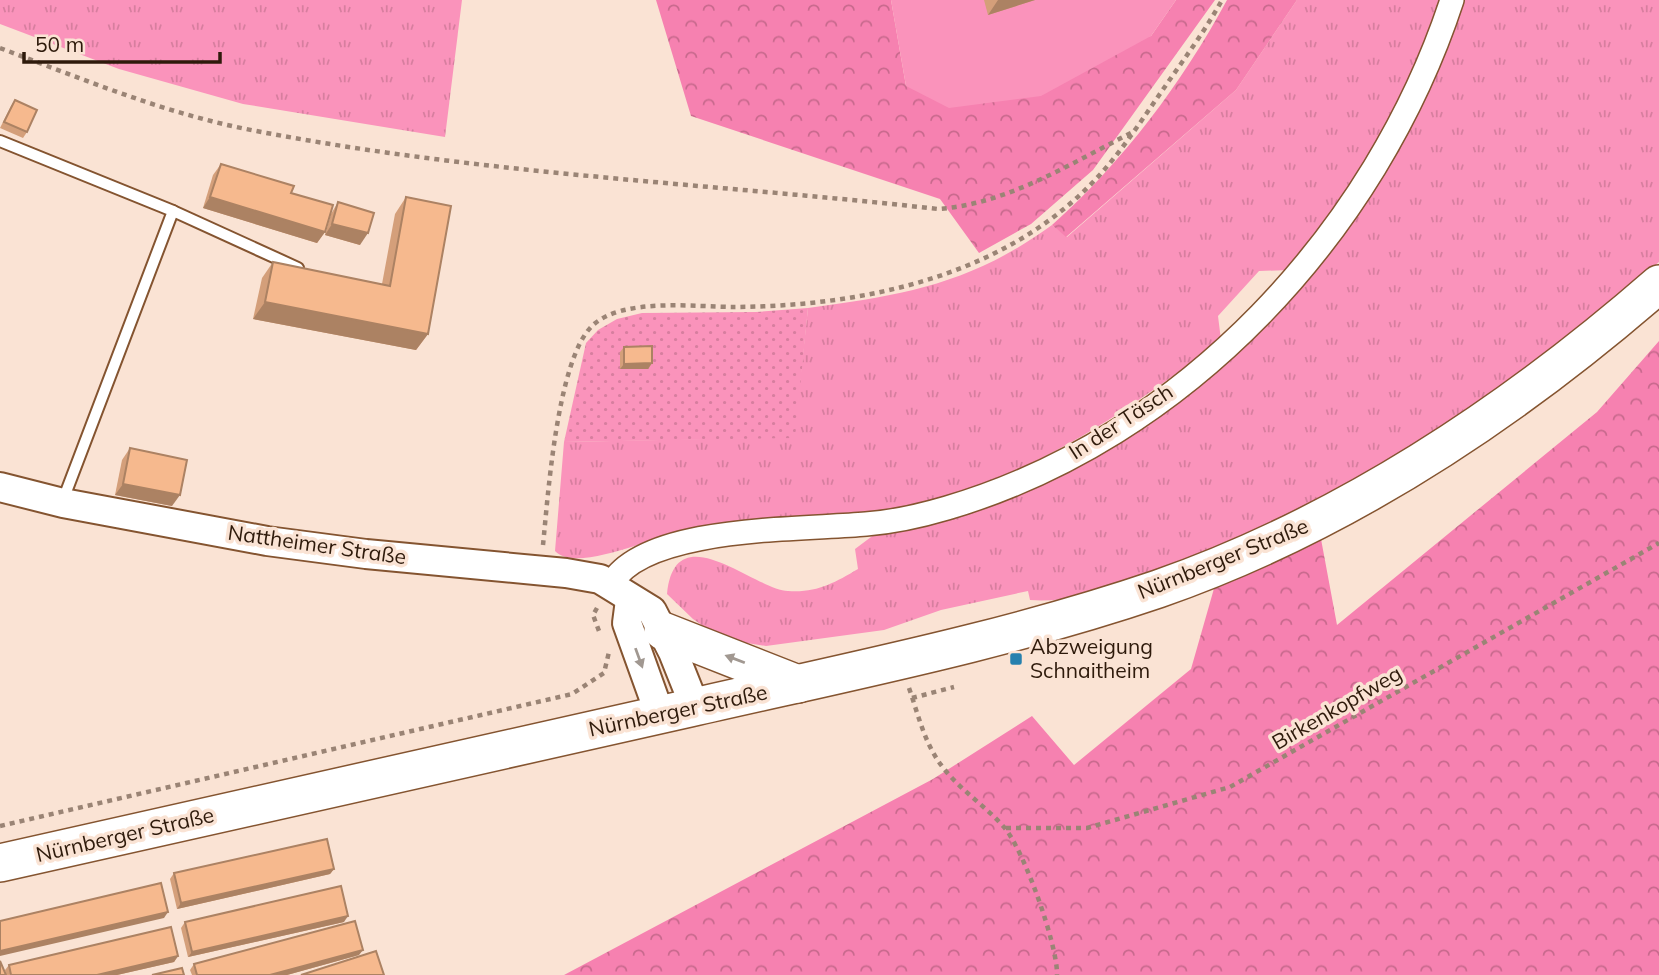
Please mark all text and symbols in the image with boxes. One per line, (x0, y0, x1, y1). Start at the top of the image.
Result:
scale bar (24, 21, 220, 65)
text: 50 m (35, 31, 84, 57)
street label: In der Täsch (1064, 378, 1177, 464)
street label: Nürnberger Straße (1134, 512, 1312, 604)
street label: Nattheimer Straße (226, 519, 408, 569)
place label: Abzweigung Schnaitheim (1030, 633, 1153, 683)
one-way arrow (634, 647, 645, 668)
marker: Abzweigung Schnaitheim (1008, 651, 1024, 667)
one-way arrow (725, 653, 746, 664)
street label: Birkenkopfweg (1267, 660, 1406, 755)
street label: Nürnberger Straße (586, 678, 769, 742)
street label: Nürnberger Straße (33, 801, 216, 867)

